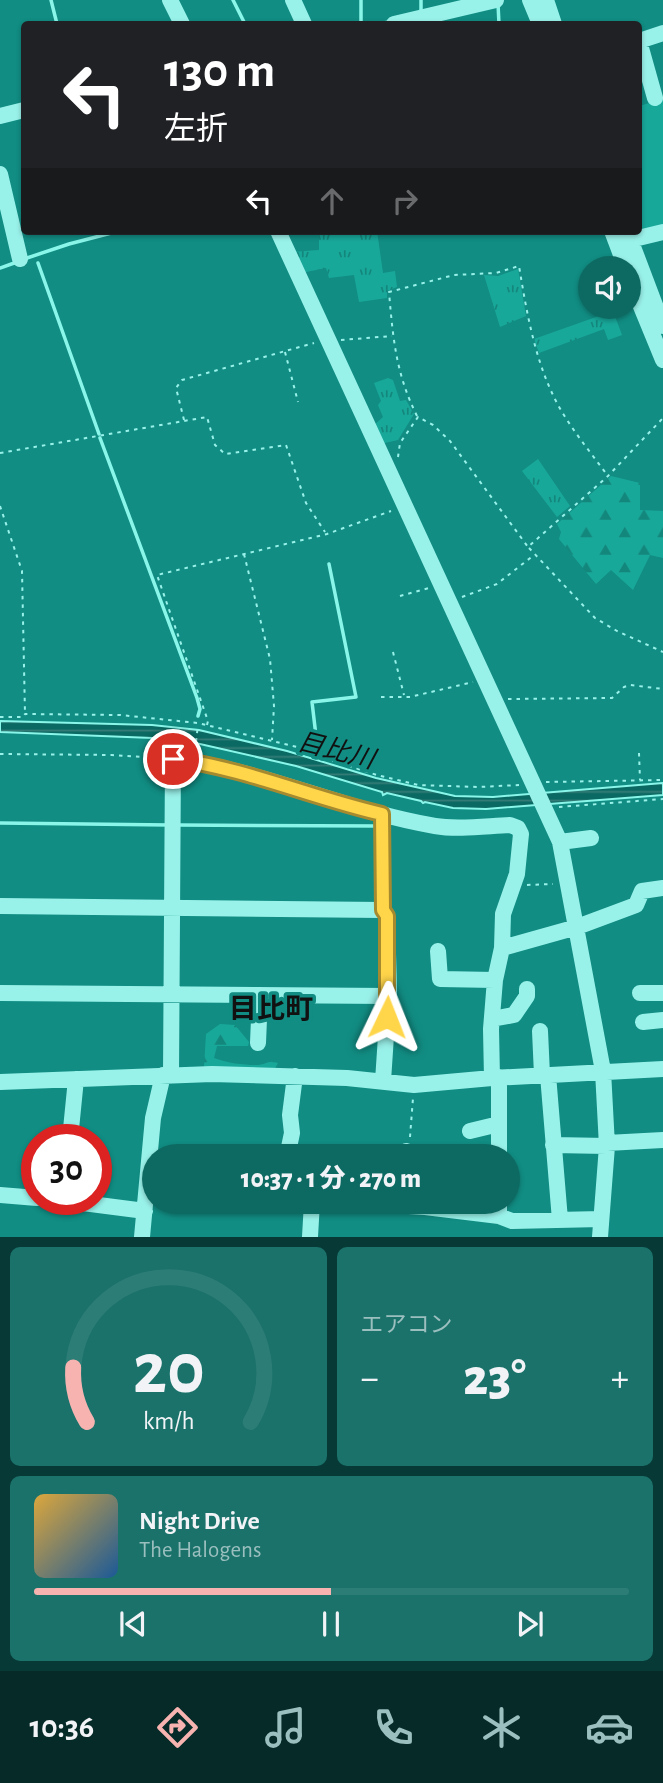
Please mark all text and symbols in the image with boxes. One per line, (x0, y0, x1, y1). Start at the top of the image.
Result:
text: 130 m (164, 47, 275, 96)
icon: left (49, 49, 140, 140)
text: 左折 (164, 113, 228, 145)
icon: left (240, 182, 278, 220)
icon: ahead (313, 182, 351, 220)
icon: right (386, 182, 424, 220)
map controls (578, 256, 641, 319)
button: sound (578, 256, 641, 319)
water label: 目比川 (295, 728, 380, 774)
pin (143, 729, 203, 789)
icon: arrive (154, 740, 192, 778)
position arrow (350, 980, 424, 1054)
district label: 目比町 (229, 994, 313, 1024)
speed limit sign: 30 (21, 1124, 112, 1215)
text: 10:37 · 1 分 · 270 m (241, 1166, 421, 1192)
text: エアコン (361, 1314, 453, 1337)
text: 20 (132, 1335, 204, 1408)
text: 23° (463, 1352, 526, 1404)
text: − (361, 1360, 379, 1398)
text: + (611, 1360, 629, 1398)
text: km/h (142, 1409, 194, 1434)
text: Night Drive (139, 1508, 260, 1534)
text: The Halogens (139, 1539, 261, 1562)
icon: previous (114, 1605, 152, 1643)
icon: pause (312, 1605, 350, 1643)
icon: next (511, 1605, 549, 1643)
icon: directions (153, 1703, 202, 1752)
icon: music (261, 1703, 310, 1752)
icon: phone (369, 1703, 418, 1752)
icon: climate (477, 1703, 526, 1752)
icon: car (585, 1703, 634, 1752)
text: 10:36 (29, 1711, 94, 1743)

